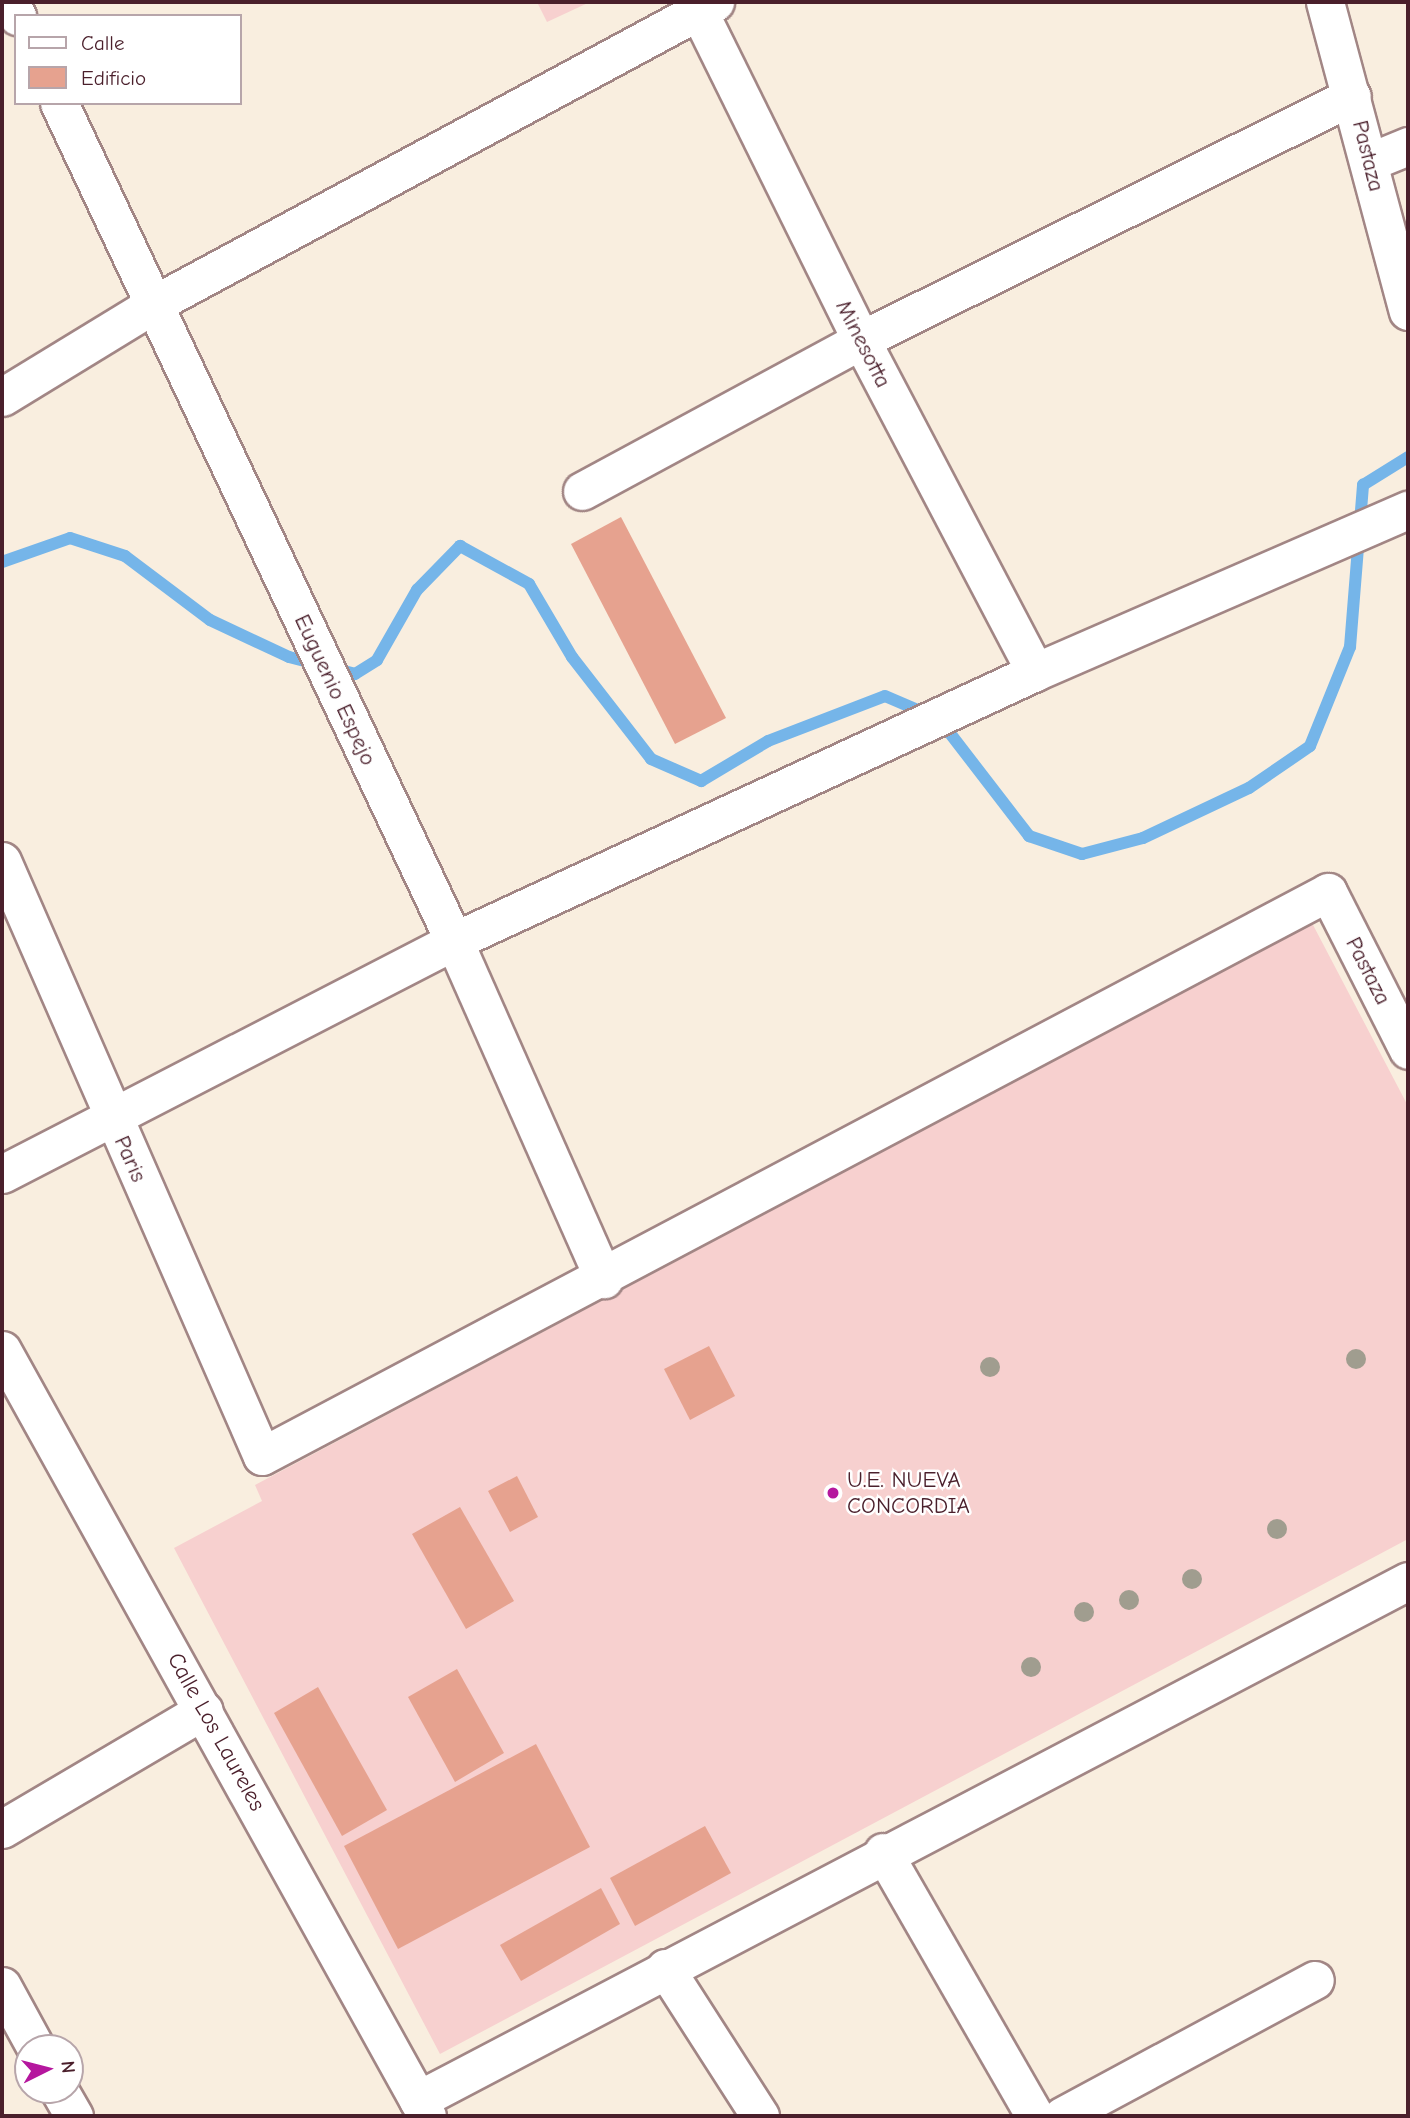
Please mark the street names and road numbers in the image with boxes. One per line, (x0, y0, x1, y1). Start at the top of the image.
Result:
street label: Pastaza (1346, 118, 1390, 194)
street label: Minesotta (829, 296, 897, 392)
street label: Euguenio Espejo (288, 610, 382, 770)
street label: Pastaza (1339, 932, 1397, 1010)
street label: Paris (108, 1132, 152, 1186)
street label: Calle Los Laureles (161, 1648, 271, 1816)

